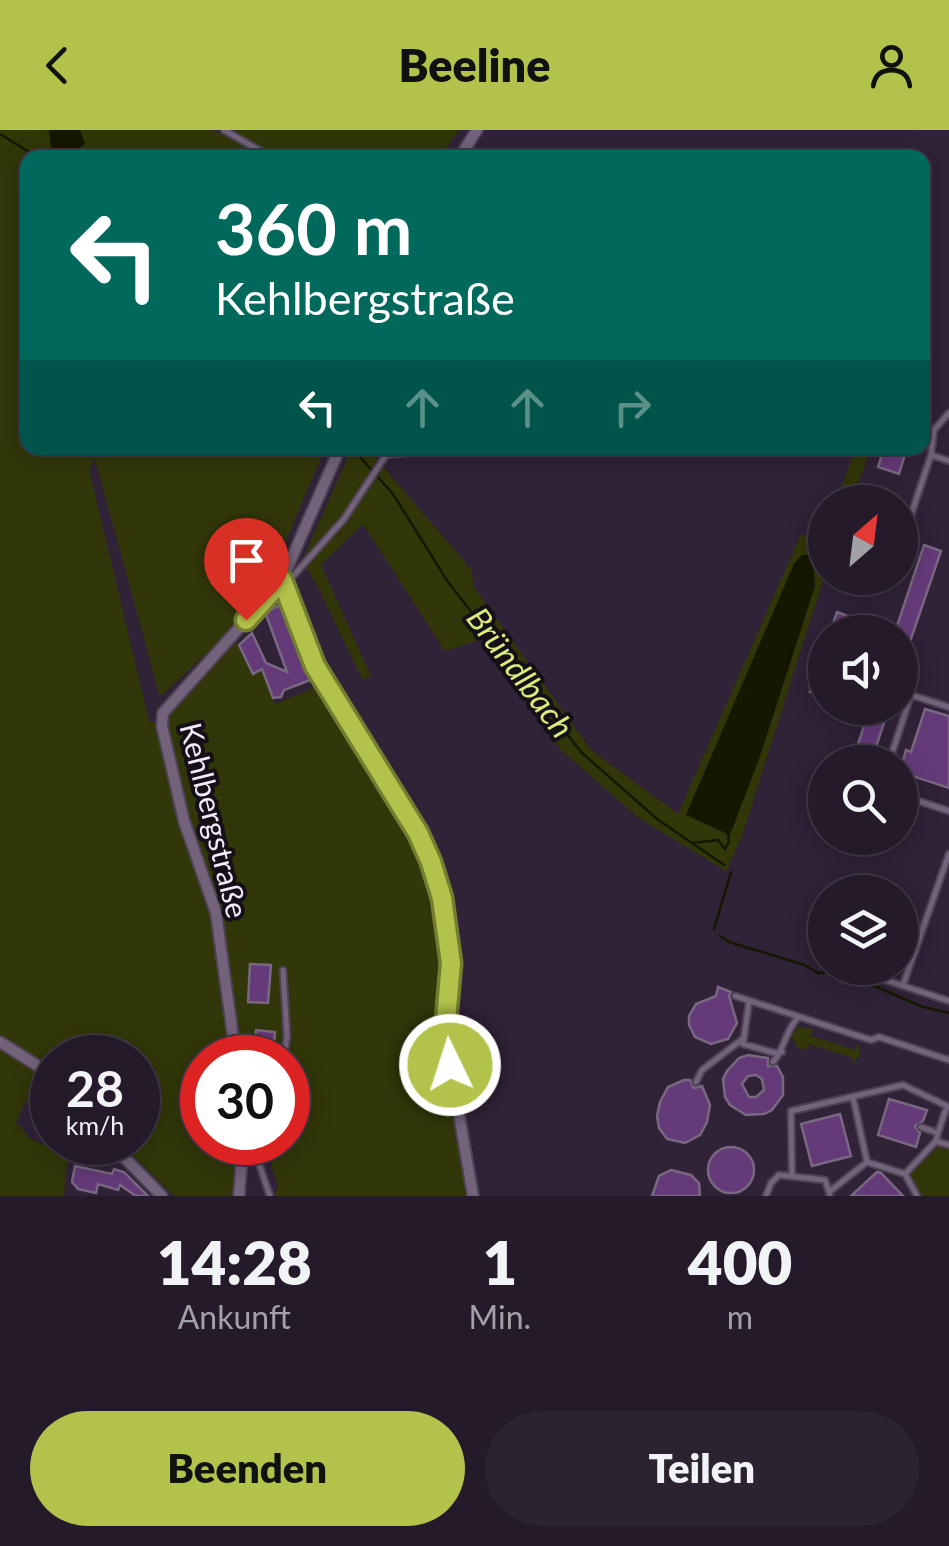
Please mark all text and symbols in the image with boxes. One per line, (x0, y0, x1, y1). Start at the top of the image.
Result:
icon: back (30, 38, 85, 93)
text: Beeline (399, 38, 550, 92)
icon: person (864, 38, 919, 93)
text: 360 m (215, 186, 412, 270)
icon: left (50, 190, 180, 320)
text: Kehlbergstraße (215, 271, 515, 325)
icon: left (290, 380, 345, 435)
icon: ahead (395, 380, 450, 435)
icon: ahead (500, 380, 555, 435)
icon: right (605, 380, 660, 435)
north arrow (808, 485, 918, 595)
map controls (808, 485, 918, 985)
pin (204, 518, 289, 621)
icon: arrive (219, 533, 274, 588)
water label: Bründlbach (459, 599, 583, 745)
button: sound (808, 615, 918, 725)
street label: Kehlbergstraße (173, 719, 257, 921)
button: search (808, 745, 918, 855)
button: layers (808, 875, 918, 985)
position arrow (398, 1013, 502, 1117)
speed limit sign: 30 (180, 1035, 310, 1165)
text: 28 (66, 1058, 124, 1118)
text: km/h (66, 1110, 124, 1140)
text: 14:28 (157, 1226, 312, 1298)
text: 1 (482, 1226, 517, 1298)
text: 400 (688, 1226, 792, 1298)
text: Ankunft (178, 1297, 291, 1336)
text: Min. (469, 1297, 531, 1336)
text: m (727, 1297, 753, 1336)
button: Beenden (30, 1411, 465, 1526)
button: Teilen (485, 1411, 919, 1526)

